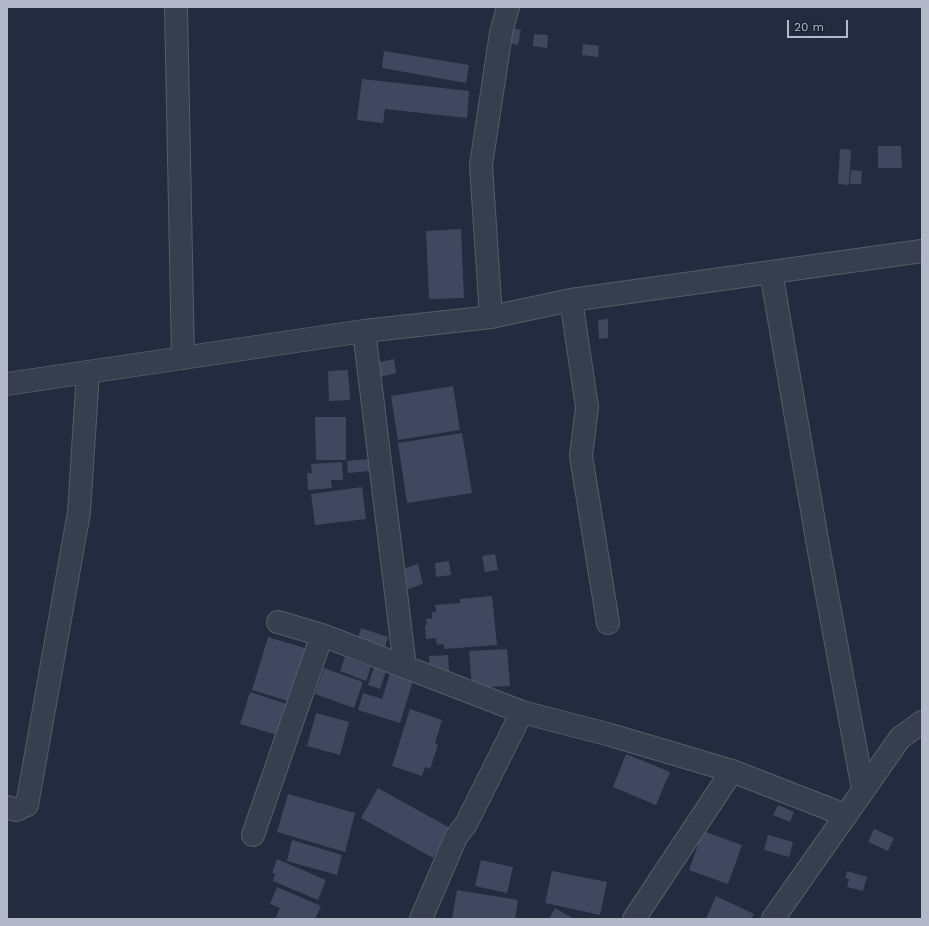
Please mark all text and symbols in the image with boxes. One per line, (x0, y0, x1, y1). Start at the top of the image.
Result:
scale bar (789, 12, 850, 38)
text: 20 m (794, 20, 824, 34)

